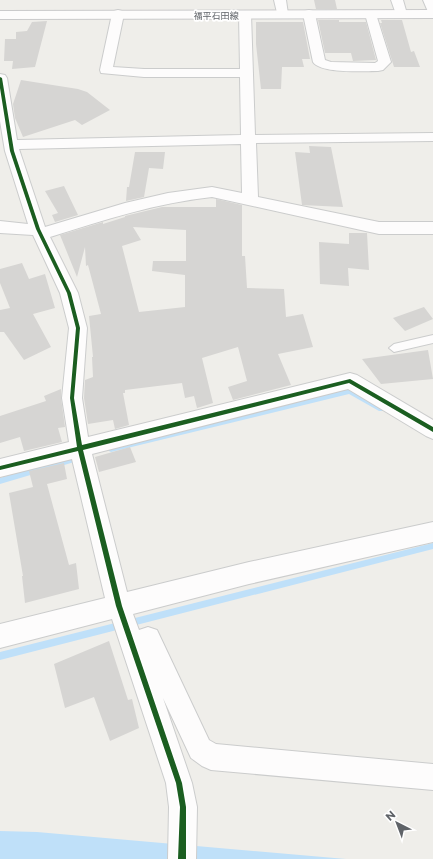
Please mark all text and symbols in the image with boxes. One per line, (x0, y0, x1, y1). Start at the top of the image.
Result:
street label: 福平石田線 (193, 10, 239, 21)
north arrow (377, 803, 417, 843)
text: N (382, 807, 398, 824)

